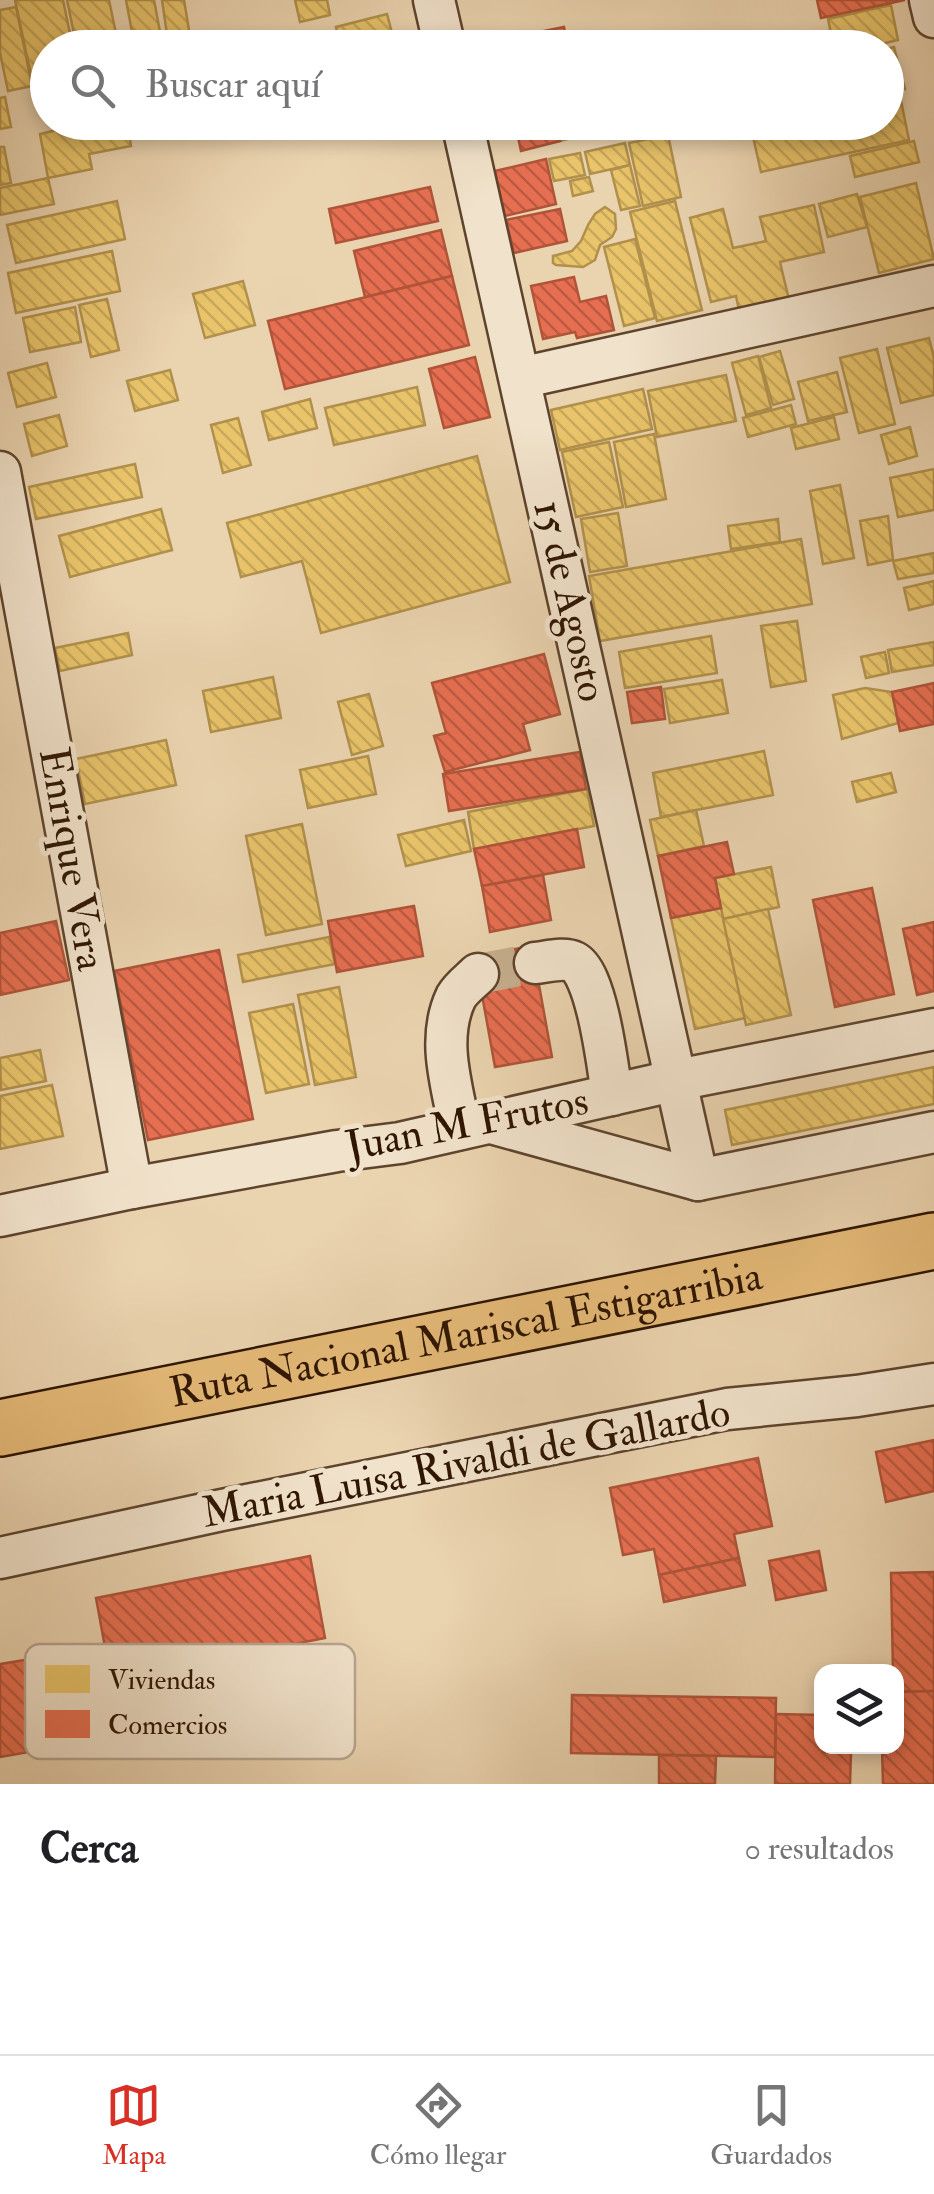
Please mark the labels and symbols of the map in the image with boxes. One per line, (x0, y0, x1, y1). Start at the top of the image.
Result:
street label: 15 de Agosto (522, 495, 618, 707)
street label: Enrique Vera (27, 744, 117, 975)
street label: Juan M Frutos (340, 1075, 593, 1173)
street label: Ruta Nacional Mariscal Estigarribia (165, 1250, 767, 1419)
street label: Maria Luisa Rivaldi de Gallardo (198, 1386, 734, 1540)
legend (25, 1644, 355, 1759)
text: Viviendas (108, 1663, 215, 1698)
text: Comercios (108, 1708, 227, 1743)

